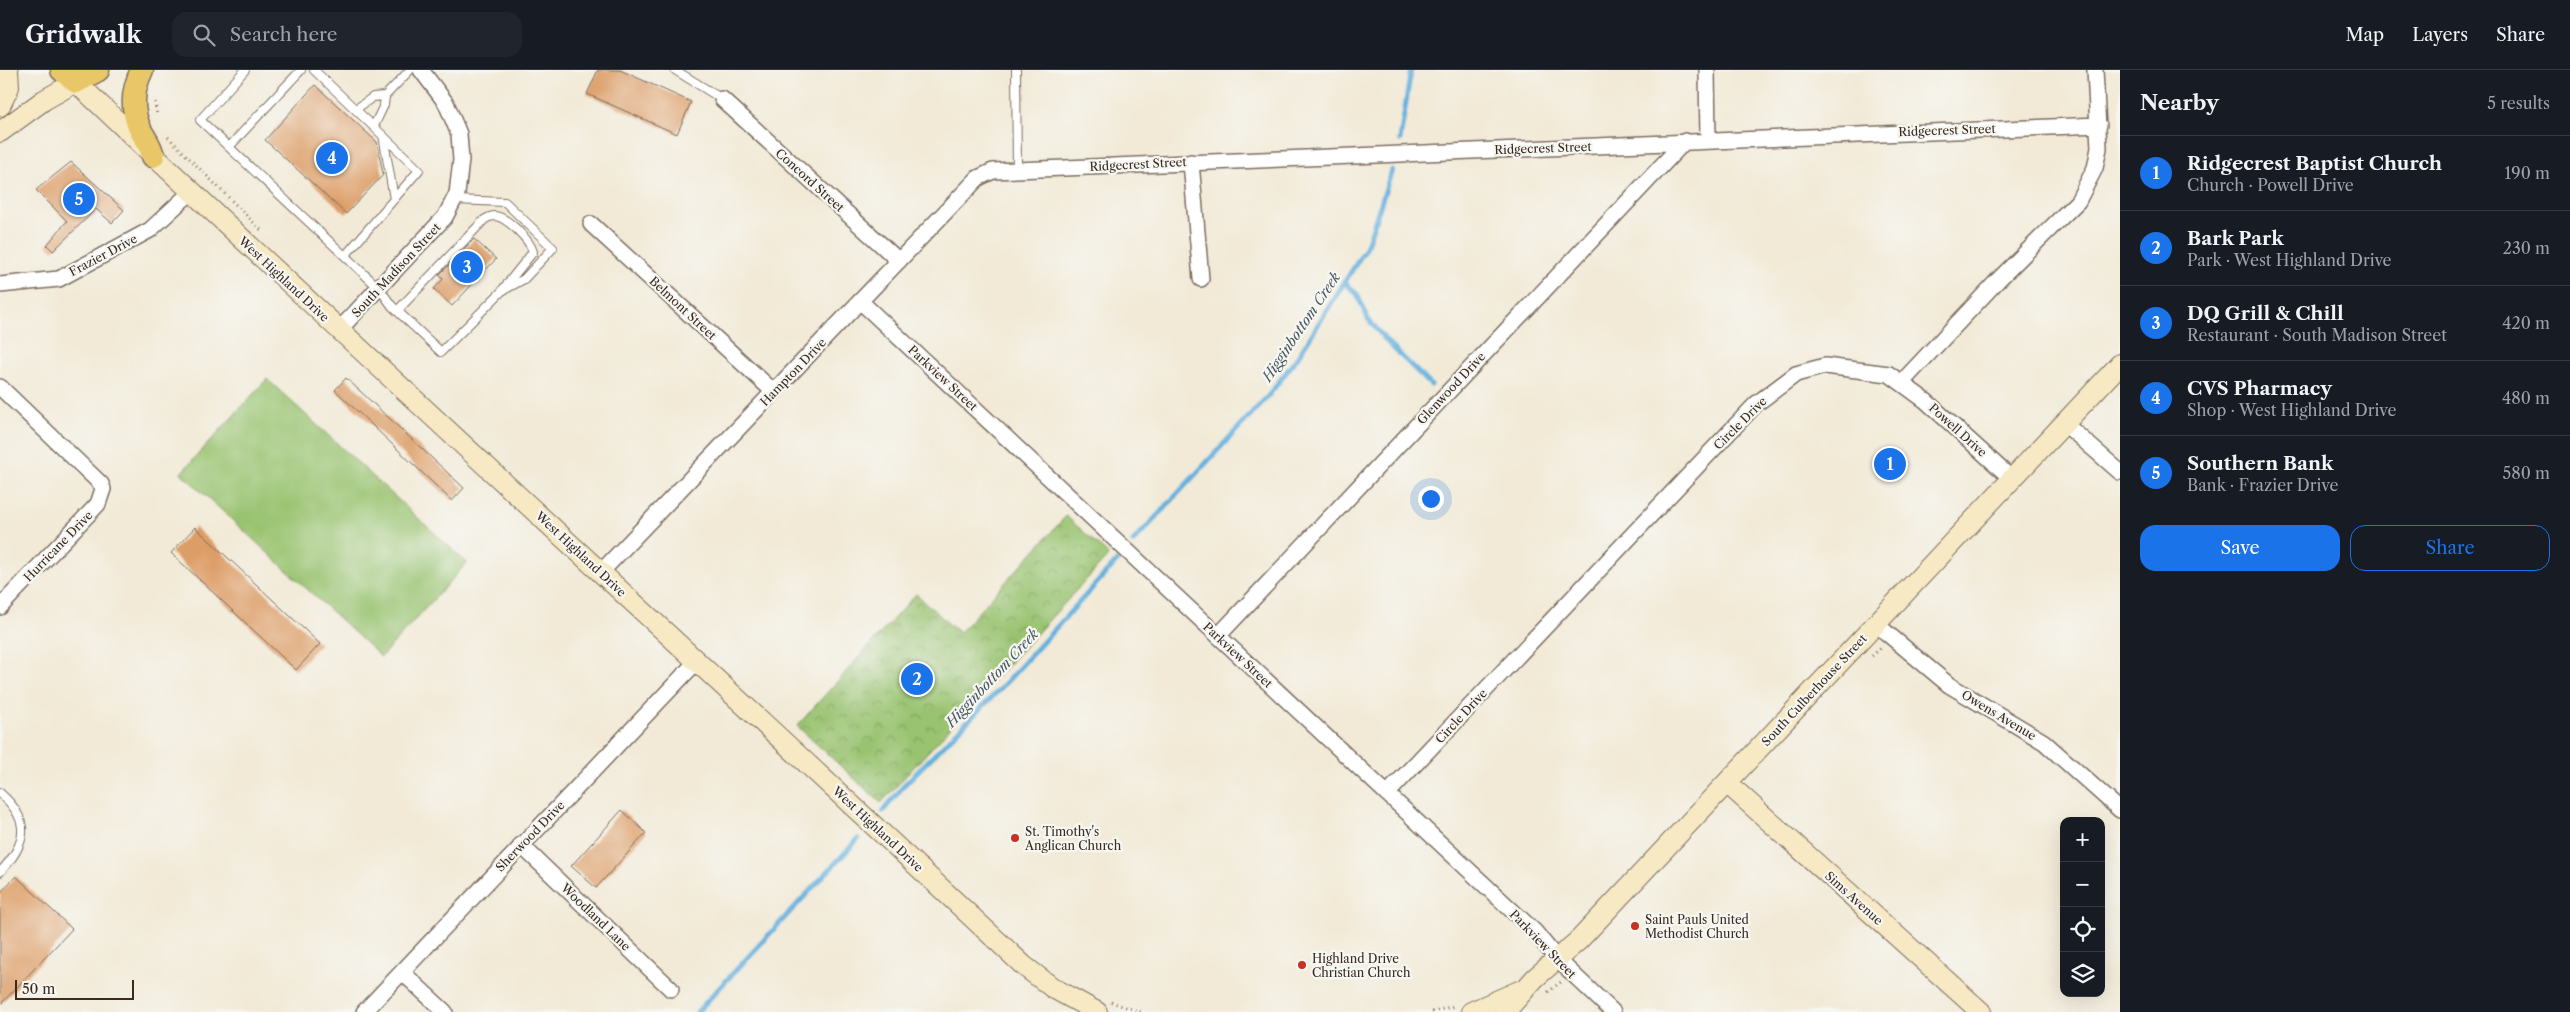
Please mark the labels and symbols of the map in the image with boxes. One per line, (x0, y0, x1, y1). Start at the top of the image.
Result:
street label: Ridgecrest Street (1898, 121, 1997, 139)
pin: 4 (316, 139, 348, 177)
street label: Ridgecrest Street (1494, 139, 1593, 157)
street label: Concord Street (773, 145, 848, 215)
street label: Ridgecrest Street (1089, 154, 1188, 174)
pin: 5 (63, 180, 95, 218)
street label: South Madison Street (348, 219, 444, 320)
street label: Frazier Drive (66, 231, 140, 279)
street label: West Highland Drive (235, 232, 333, 325)
pin: 3 (451, 248, 483, 286)
water label: Higginbottom Creek (1257, 268, 1345, 386)
street label: Belmont Street (646, 273, 720, 343)
street label: Hampton Drive (757, 335, 829, 409)
street label: Parkview Street (905, 342, 981, 414)
street label: Glenwood Drive (1414, 349, 1488, 427)
street label: Circle Drive (1710, 393, 1770, 453)
street label: Powell Drive (1926, 400, 1990, 460)
pin: 1 (1874, 445, 1906, 483)
your location (1418, 486, 1444, 512)
street label: Hurricane Drive (20, 507, 96, 584)
street label: West Highland Drive (532, 507, 630, 600)
street label: Parkview Street (1200, 619, 1276, 691)
water label: Higginbottom Creek (941, 625, 1043, 732)
street label: South Culberhouse Street (1758, 630, 1870, 749)
pin: 2 (901, 660, 933, 698)
street label: Circle Drive (1432, 686, 1490, 746)
street label: Owens Avenue (1959, 687, 2039, 743)
street label: West Highland Drive (829, 782, 927, 875)
street label: Sherwood Drive (492, 797, 568, 874)
place label: St. Timothy's Anglican Church (1024, 824, 1122, 853)
marker: St. Timothy's Anglican Church (1009, 832, 1021, 844)
street label: Sims Avenue (1822, 868, 1886, 928)
street label: Woodland Lane (558, 879, 634, 954)
street label: Parkview Street (1507, 907, 1580, 982)
place label: Saint Pauls United Methodist Church (1645, 912, 1750, 941)
marker: Saint Pauls United Methodist Church (1629, 920, 1641, 932)
place label: Highland Drive Christian Church (1312, 951, 1411, 980)
marker: Highland Drive Christian Church (1296, 959, 1308, 971)
scale bar (15, 977, 134, 1000)

